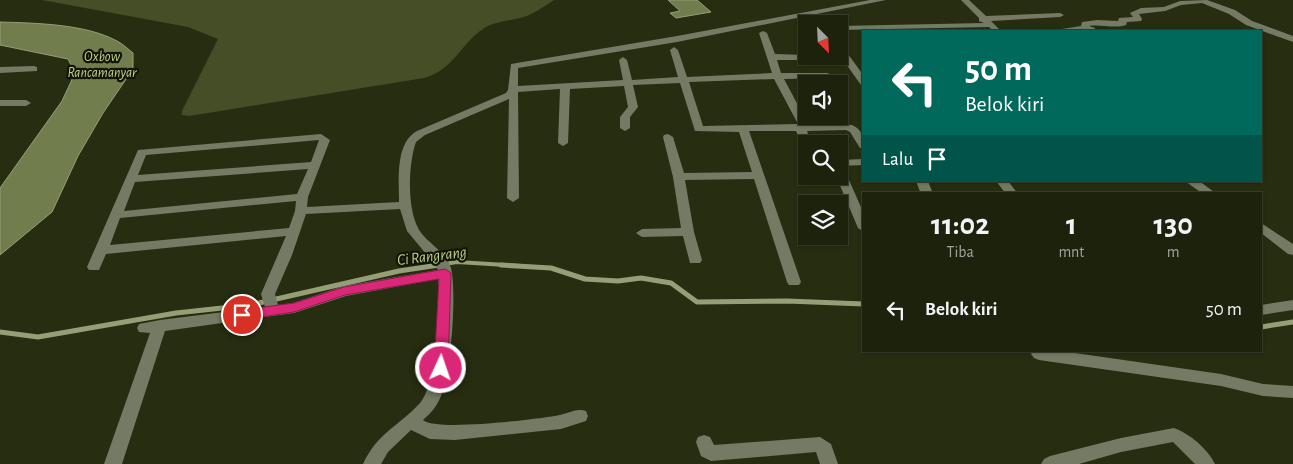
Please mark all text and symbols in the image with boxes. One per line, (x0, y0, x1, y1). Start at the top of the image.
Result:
north arrow (798, 15, 848, 65)
map controls (798, 15, 848, 245)
water label: Oxbow Rancamanyar (67, 50, 137, 80)
icon: left (882, 50, 947, 115)
text: 50 m (965, 52, 1032, 87)
button: sound (798, 75, 848, 125)
text: Belok kiri (965, 93, 1044, 115)
button: search (798, 135, 848, 185)
icon: arrive (923, 145, 951, 173)
text: Lalu (882, 150, 913, 169)
button: layers (798, 195, 848, 245)
text: 11:02 (931, 210, 989, 240)
text: 1 (1066, 210, 1077, 240)
text: 130 (1154, 210, 1193, 240)
water label: Ci Rangrang (396, 244, 468, 268)
text: Tiba (947, 244, 974, 260)
text: mnt (1058, 244, 1084, 260)
text: m (1167, 244, 1180, 260)
pin (221, 294, 263, 336)
icon: left (882, 296, 910, 324)
text: Belok kiri (925, 300, 997, 319)
text: 50 m (1206, 300, 1242, 319)
icon: arrive (228, 301, 256, 329)
position arrow (414, 341, 466, 393)

